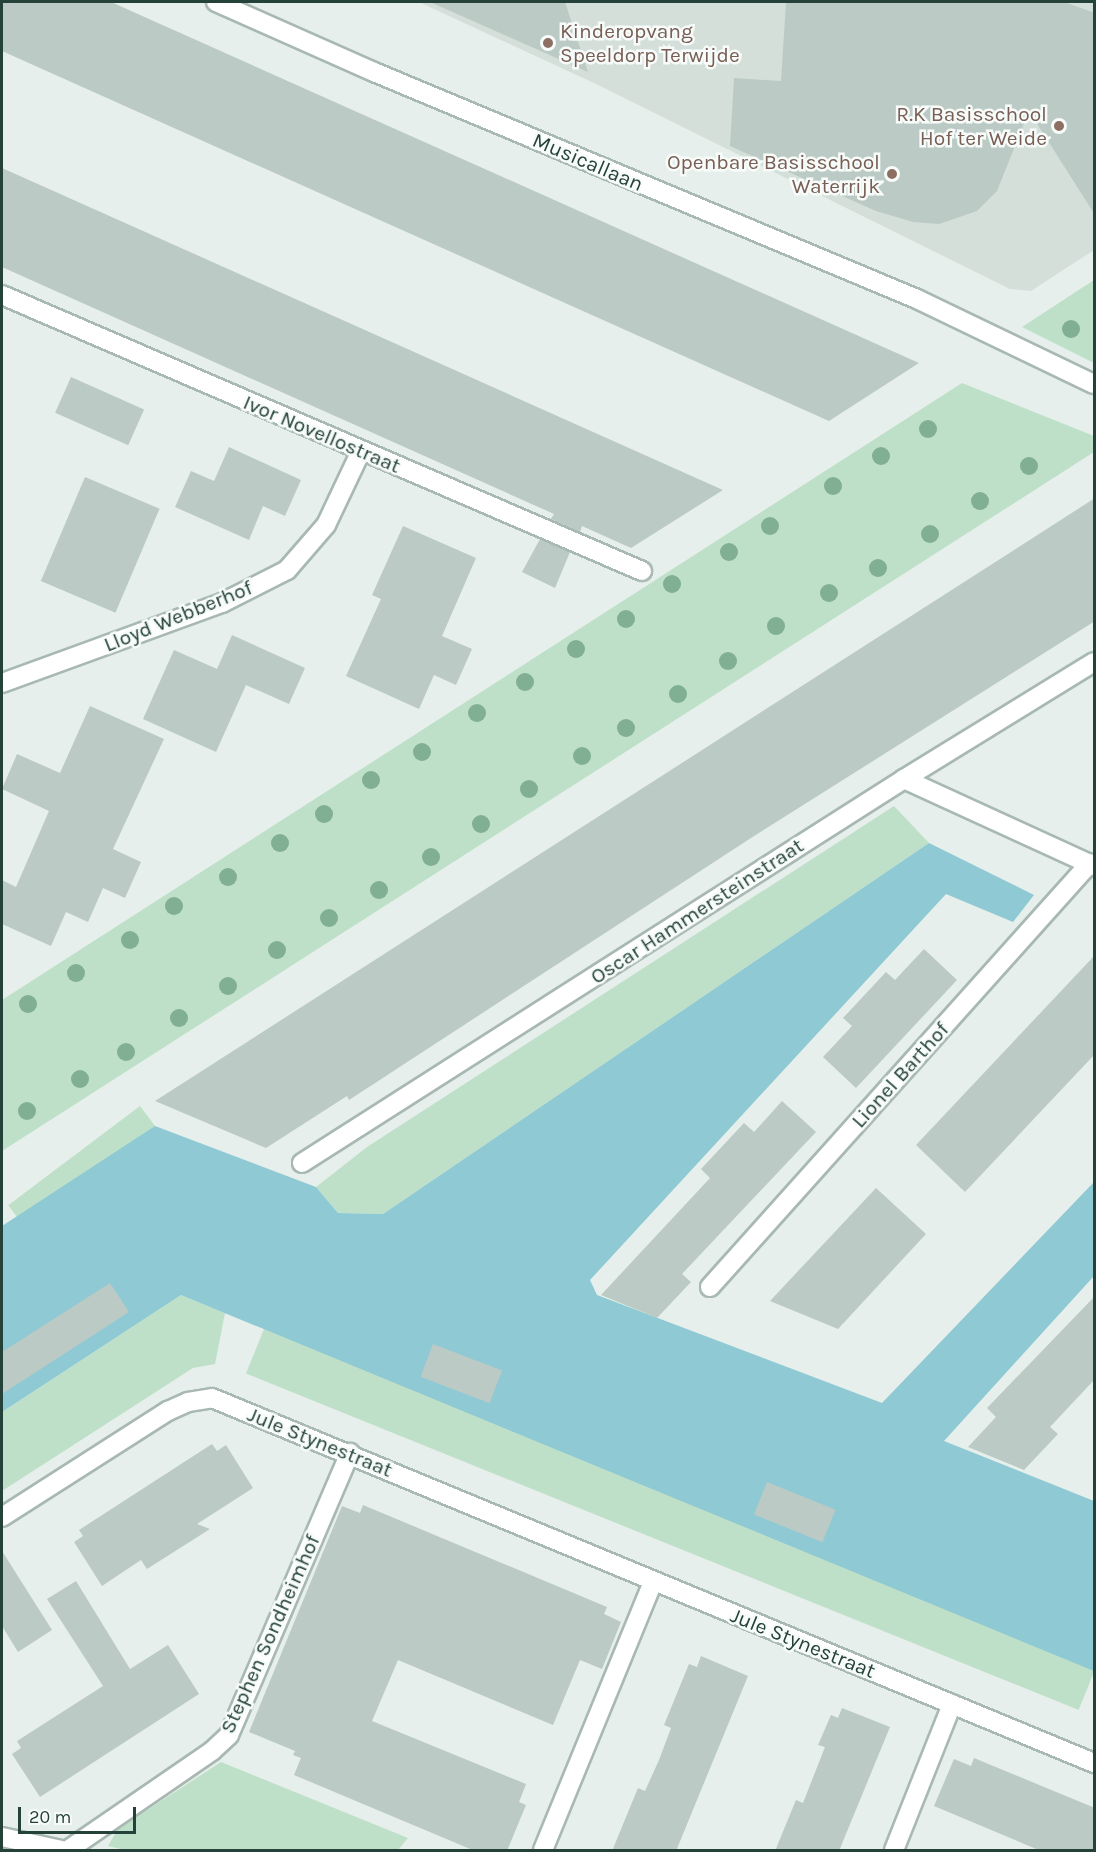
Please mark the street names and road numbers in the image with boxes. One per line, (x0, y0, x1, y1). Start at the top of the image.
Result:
street label: Musicallaan (529, 127, 647, 197)
street label: Ivor Novellostraat (240, 389, 404, 479)
street label: Lloyd Webberhof (100, 575, 256, 657)
street label: Oscar Hammersteinstraat (586, 833, 808, 989)
street label: Lionel Barthof (846, 1017, 954, 1133)
street label: Jule Stynestraat (244, 1401, 396, 1483)
street label: Stephen Sondheimhof (215, 1531, 325, 1737)
street label: Jule Stynestraat (727, 1602, 879, 1684)

